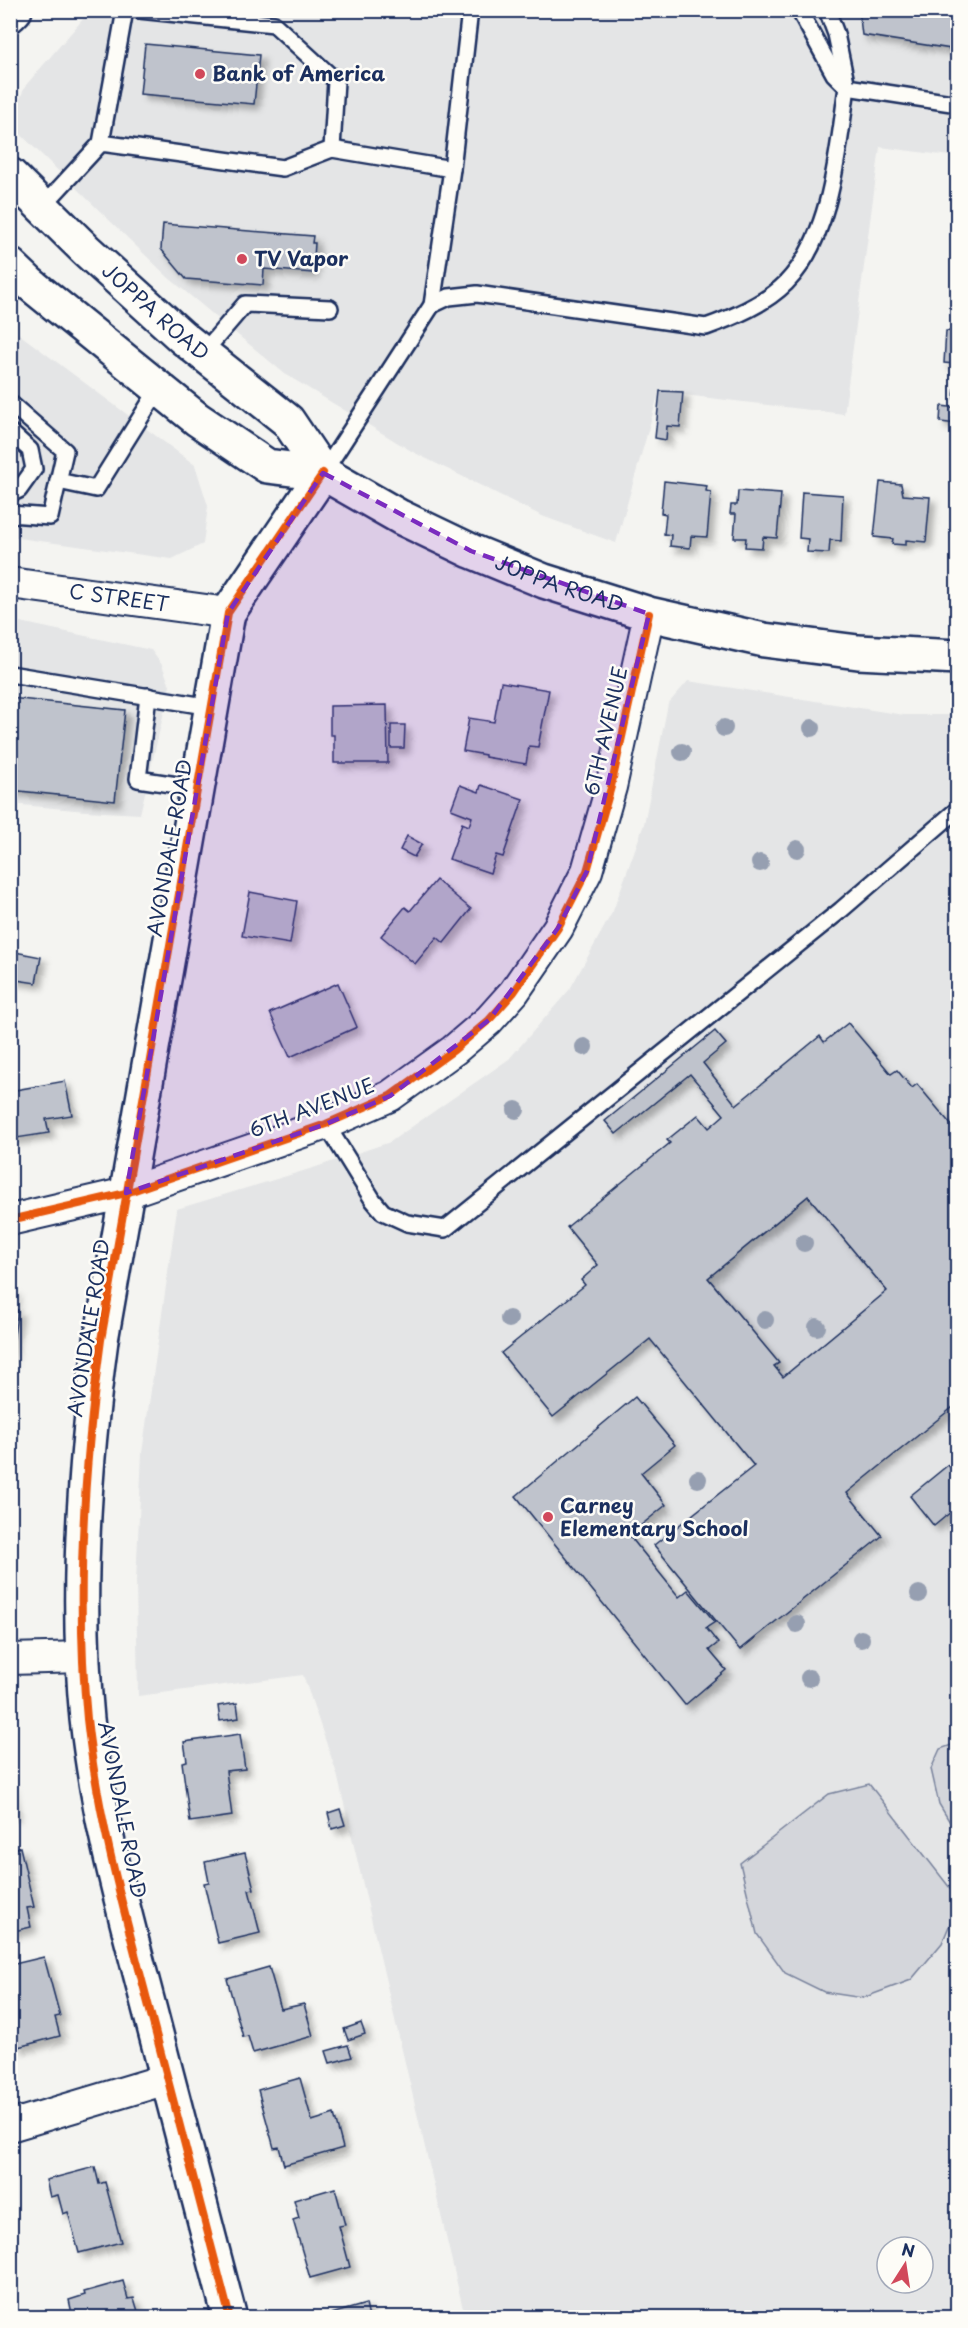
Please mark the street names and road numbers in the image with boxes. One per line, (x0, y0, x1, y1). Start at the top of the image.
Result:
street label: JOPPA ROAD (96, 256, 216, 367)
street label: JOPPA ROAD (491, 547, 628, 619)
street label: C STREET (67, 575, 171, 619)
street label: 6TH AVENUE (576, 663, 634, 798)
street label: AVONDALE ROAD (139, 757, 199, 939)
street label: 6TH AVENUE (245, 1069, 378, 1145)
street label: AVONDALE ROAD (59, 1237, 117, 1419)
street label: AVONDALE ROAD (91, 1719, 155, 1901)

